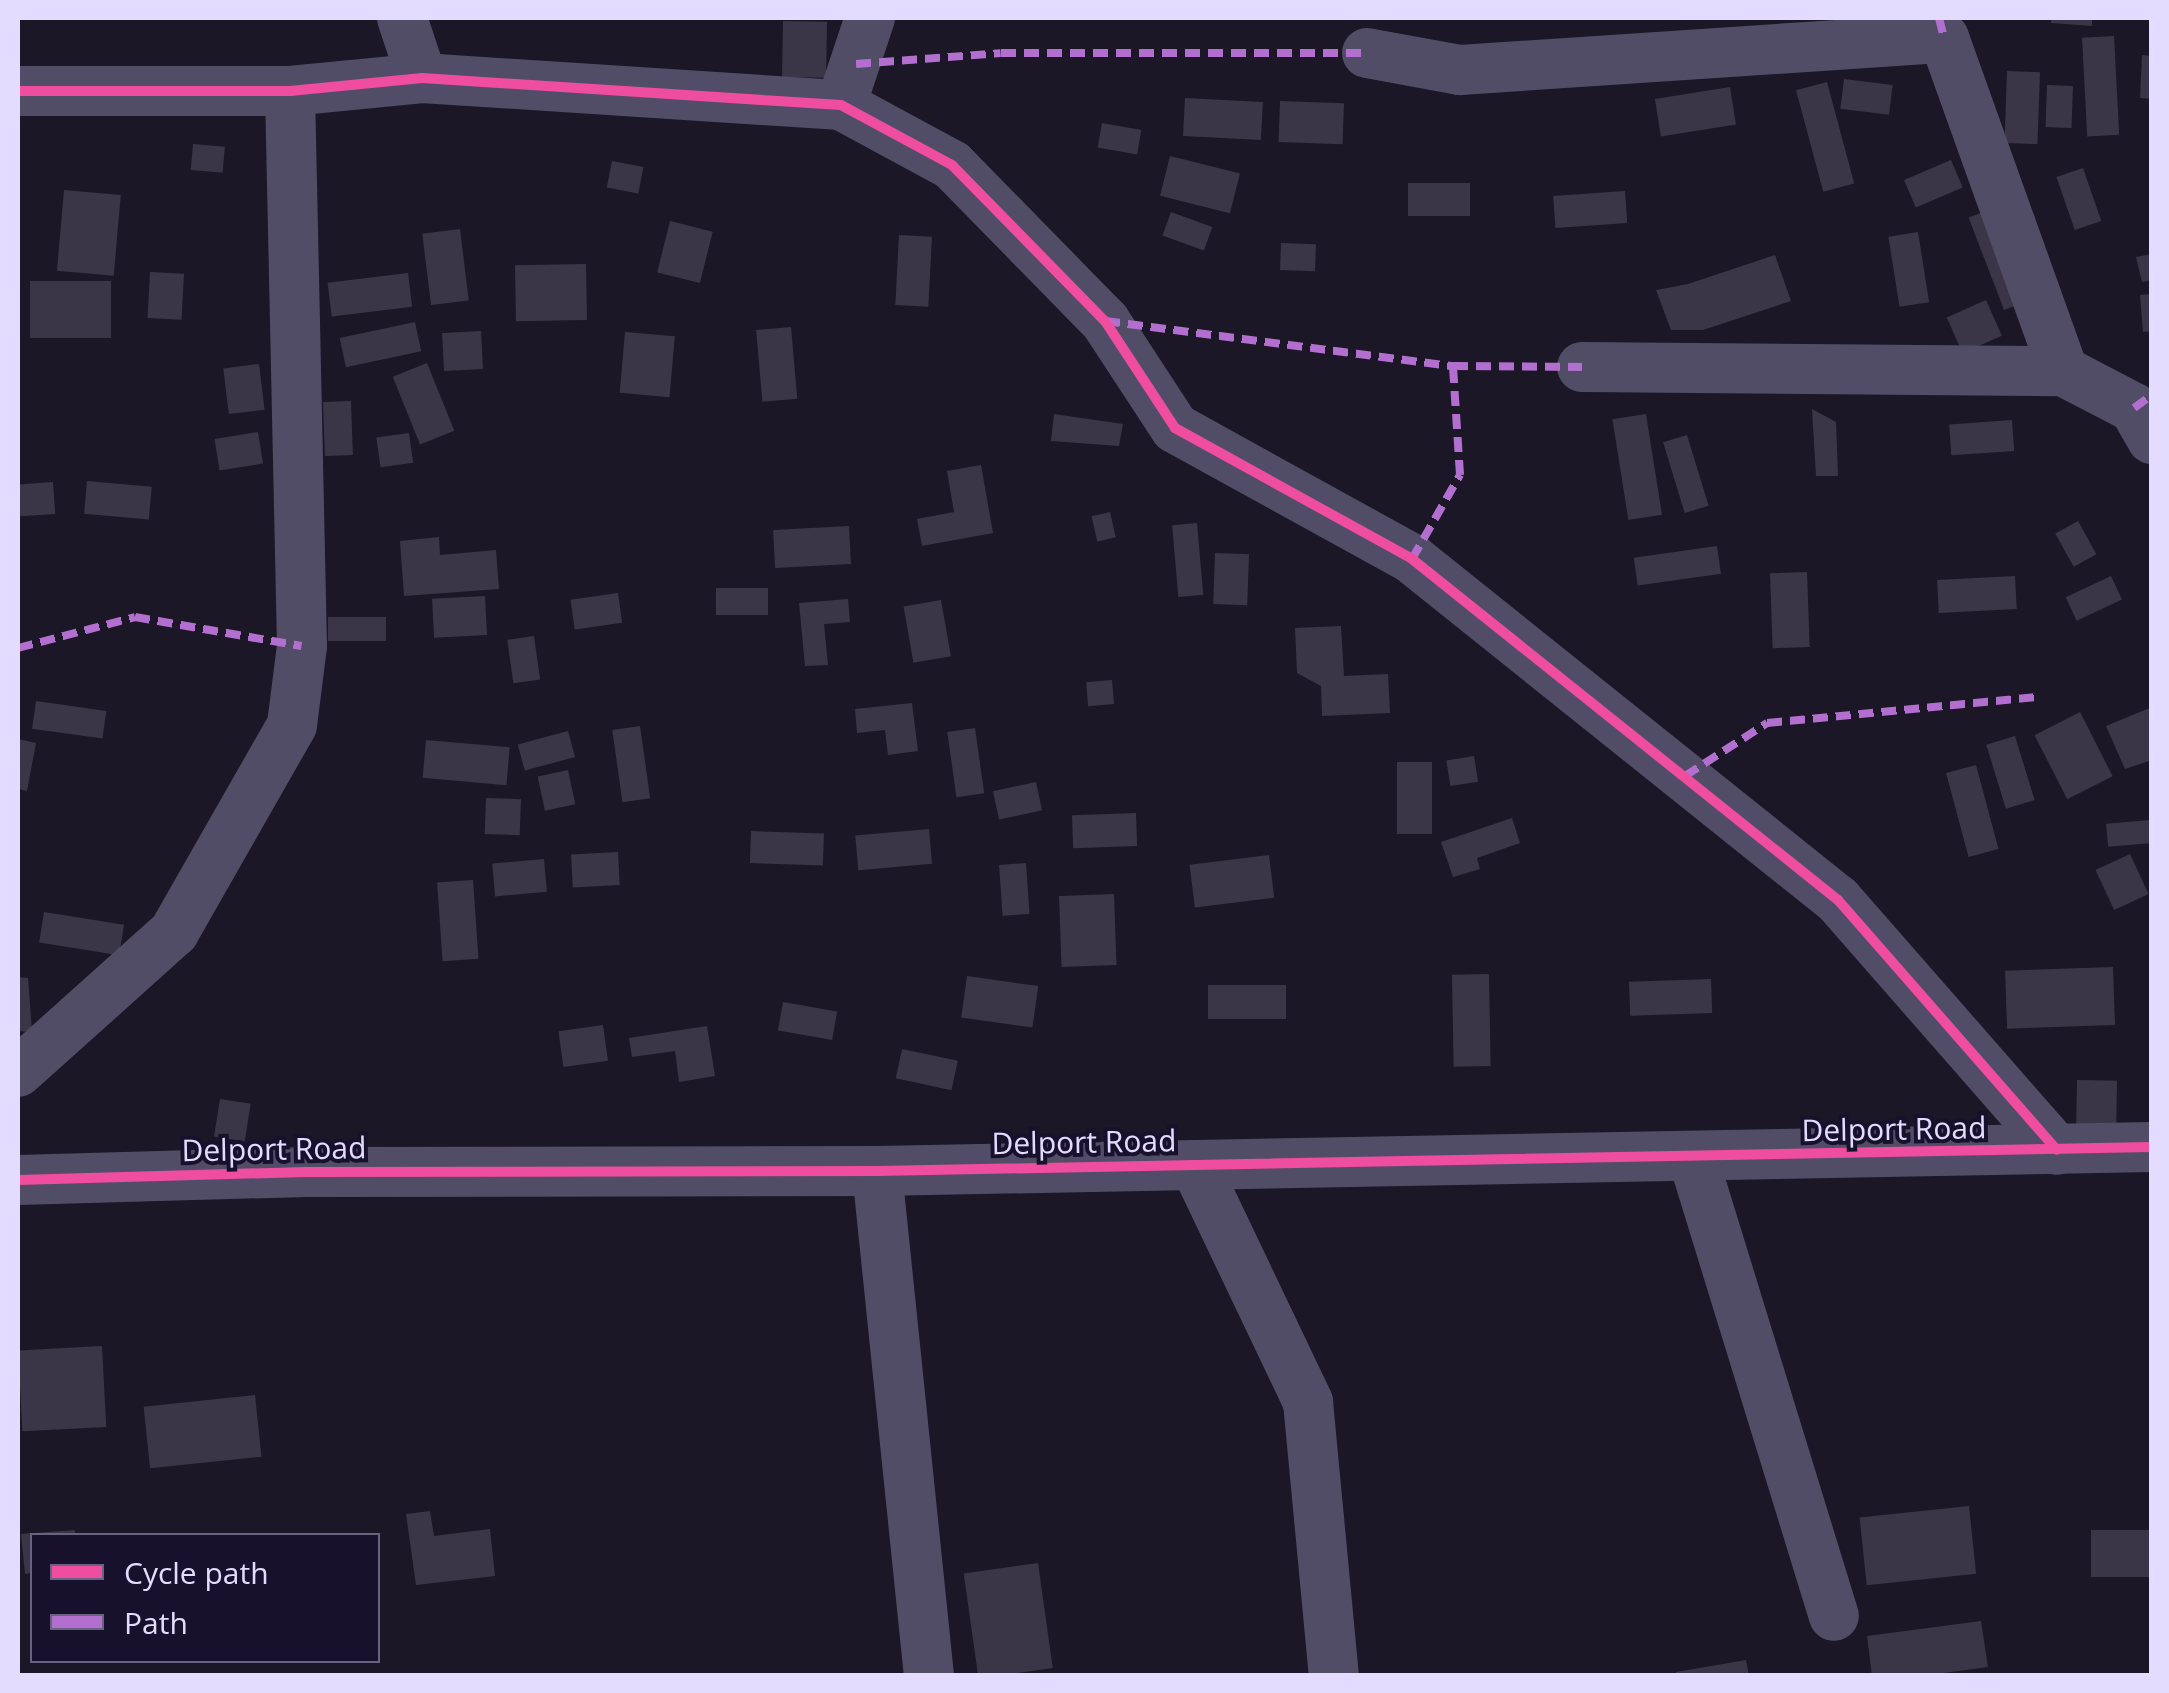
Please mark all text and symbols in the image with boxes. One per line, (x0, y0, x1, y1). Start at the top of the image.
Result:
street label: Delport Road (1801, 1109, 1987, 1149)
street label: Delport Road (991, 1122, 1177, 1162)
street label: Delport Road (181, 1129, 367, 1169)
legend (30, 1533, 380, 1663)
text: Cycle path (124, 1552, 269, 1593)
text: Path (124, 1602, 188, 1643)

